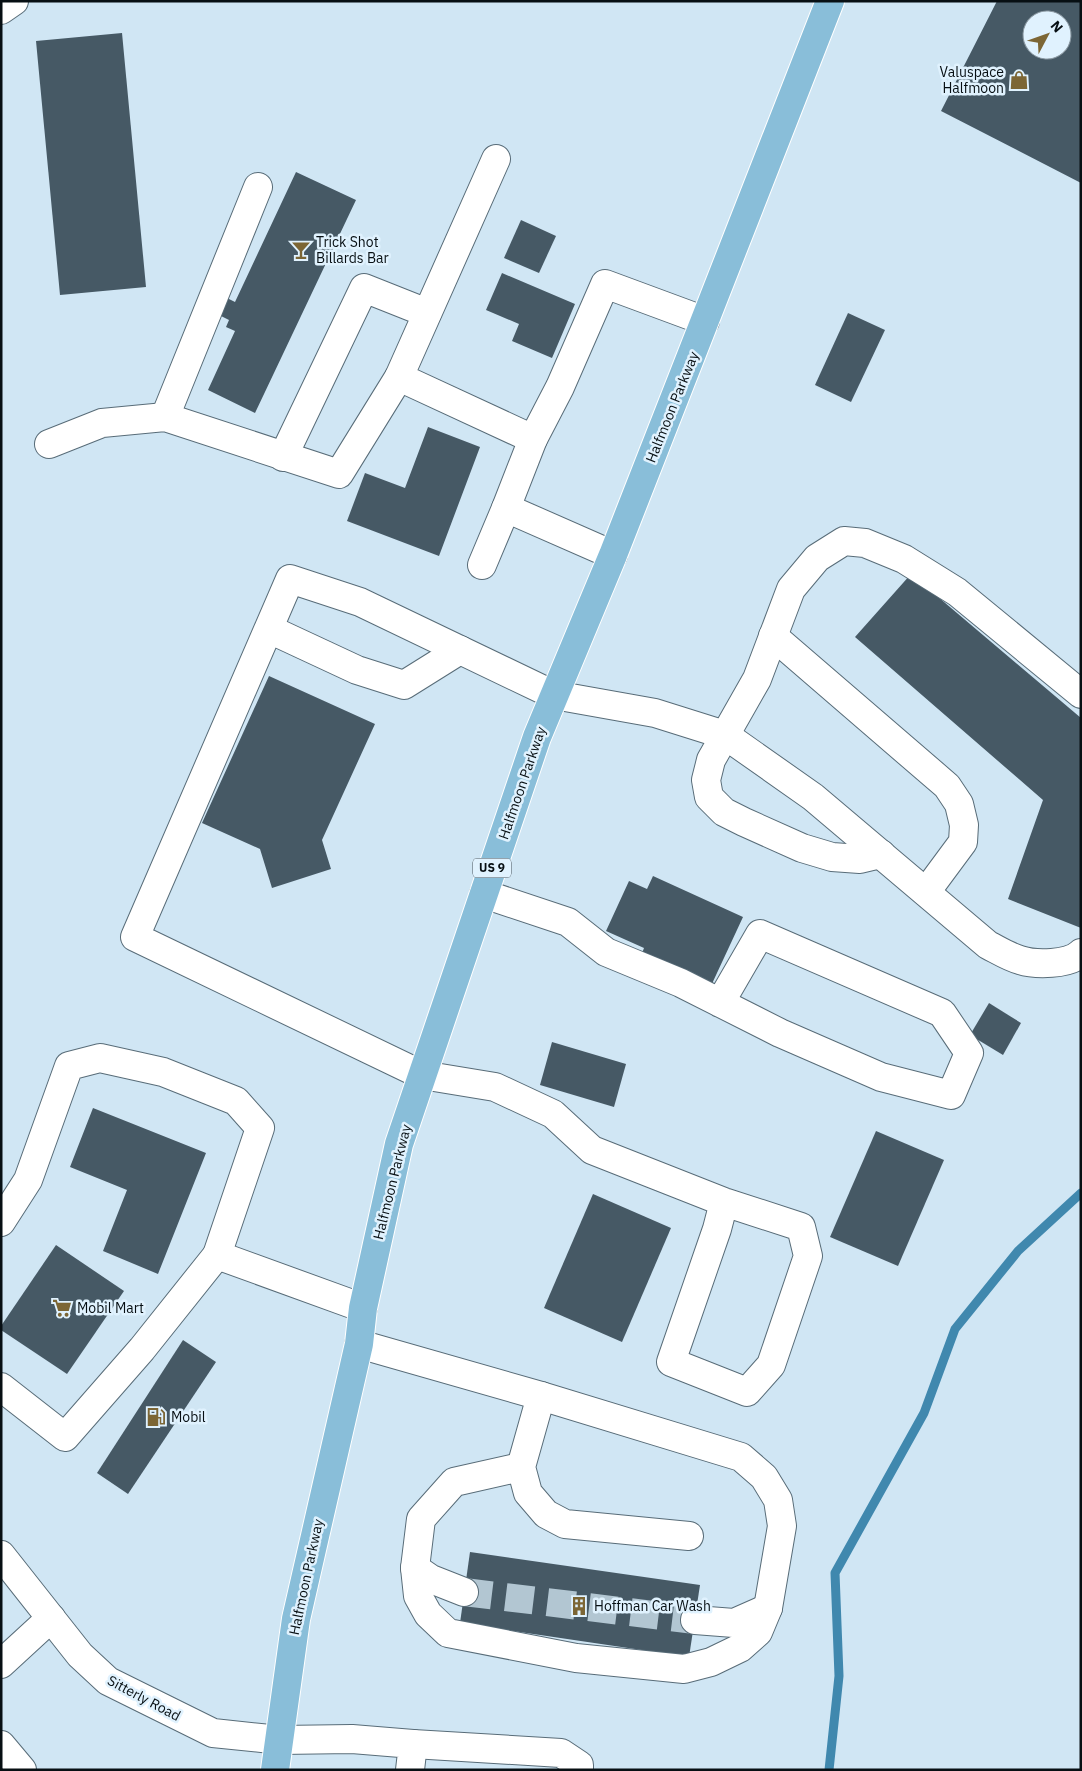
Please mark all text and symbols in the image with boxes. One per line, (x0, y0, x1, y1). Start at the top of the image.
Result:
north arrow (1022, 10, 1072, 60)
text: N (1047, 17, 1067, 36)
place label: Valuspace Halfmoon (940, 63, 1004, 97)
shop icon: Valuspace Halfmoon (1008, 69, 1030, 91)
place label: Trick Shot Billards Bar (316, 233, 389, 267)
bar icon: Trick Shot Billards Bar (290, 239, 312, 261)
street label: Halfmoon Parkway (642, 349, 702, 465)
street label: Halfmoon Parkway (494, 724, 550, 842)
road number: US 9 (473, 858, 511, 878)
street label: Halfmoon Parkway (369, 1122, 415, 1242)
supermarket icon: Mobil Mart (51, 1297, 73, 1319)
place label: Mobil Mart (77, 1299, 144, 1317)
fuel station icon: Mobil (145, 1406, 167, 1428)
place label: Mobil (171, 1408, 206, 1426)
street label: Halfmoon Parkway (285, 1517, 327, 1637)
building icon: Hoffman Car Wash (568, 1595, 590, 1617)
place label: Hoffman Car Wash (594, 1597, 711, 1615)
street label: Sitterly Road (104, 1671, 184, 1725)

